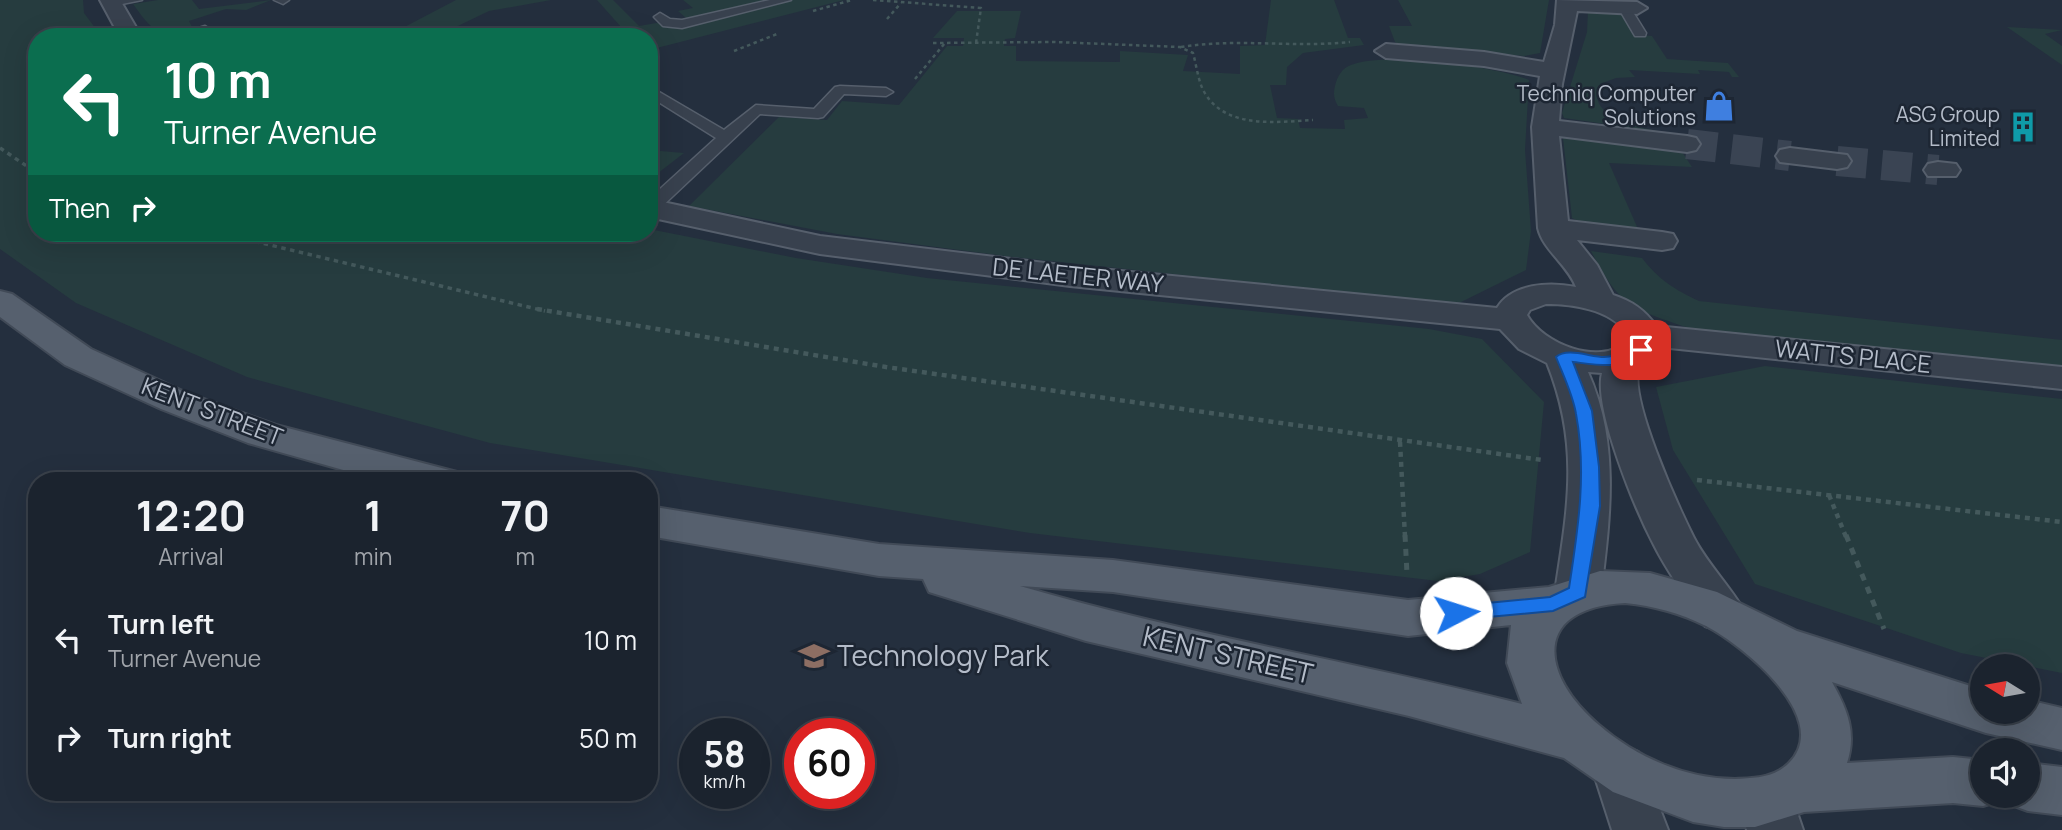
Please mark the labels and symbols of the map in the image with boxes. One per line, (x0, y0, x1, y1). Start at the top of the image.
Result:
place label: Techniq Computer Solutions (1517, 79, 1696, 131)
shop icon: Techniq Computer Solutions (1702, 89, 1736, 123)
place label: ASG Group Limited (1896, 100, 2000, 152)
building icon: ASG Group Limited (2006, 110, 2040, 144)
street label: DE LAETER WAY (991, 249, 1166, 300)
pin (1611, 320, 1671, 380)
street label: WATTS PLACE (1774, 331, 1933, 380)
street label: KENT STREET (137, 369, 288, 453)
position arrow (1419, 576, 1493, 650)
street label: KENT STREET (1139, 616, 1317, 692)
place label: Technology Park (837, 636, 1050, 674)
school or university icon: Technology Park (797, 639, 831, 673)
north arrow (1970, 654, 2040, 724)
speed limit sign: 60 (784, 718, 875, 809)

